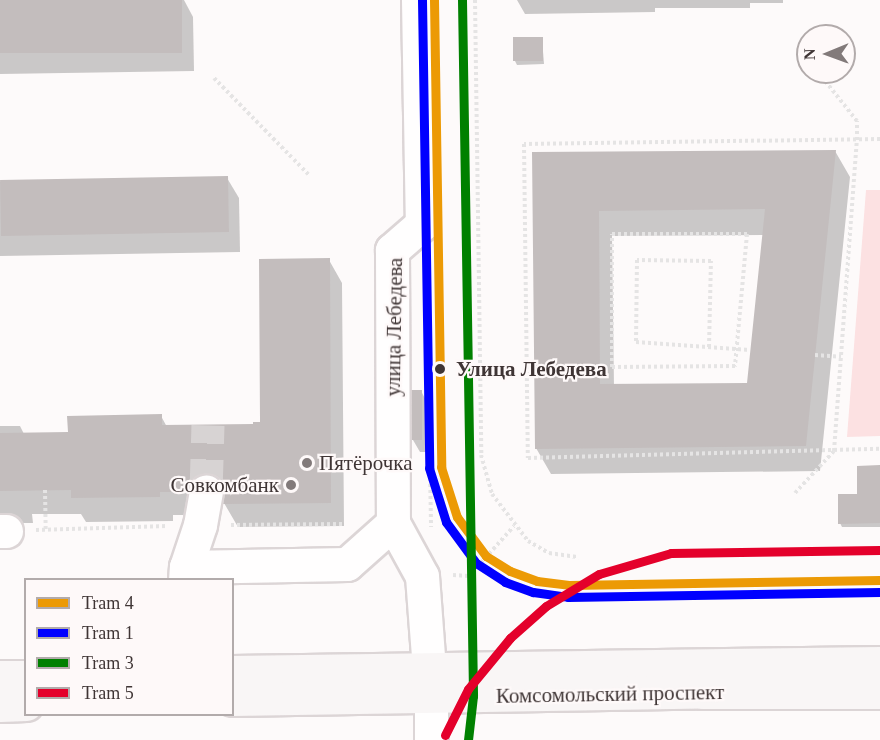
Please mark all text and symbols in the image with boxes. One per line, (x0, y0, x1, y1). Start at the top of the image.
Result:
north arrow (796, 24, 856, 84)
text: N (801, 48, 818, 60)
street label: улица Лебедева (380, 257, 408, 397)
place label: Улица Лебедева (456, 356, 607, 382)
marker: Улица Лебедева (429, 358, 451, 380)
place label: Пятёрочка (319, 450, 413, 476)
marker: Пятёрочка (300, 456, 314, 470)
place label: Совкомбанк (171, 472, 279, 498)
marker: Совкомбанк (284, 478, 298, 492)
legend (24, 578, 234, 716)
text: Tram 4 (82, 593, 134, 613)
text: Tram 1 (82, 623, 134, 643)
text: Tram 3 (82, 653, 134, 673)
street label: Комсомольский проспект (496, 679, 724, 709)
text: Tram 5 (82, 683, 134, 703)

